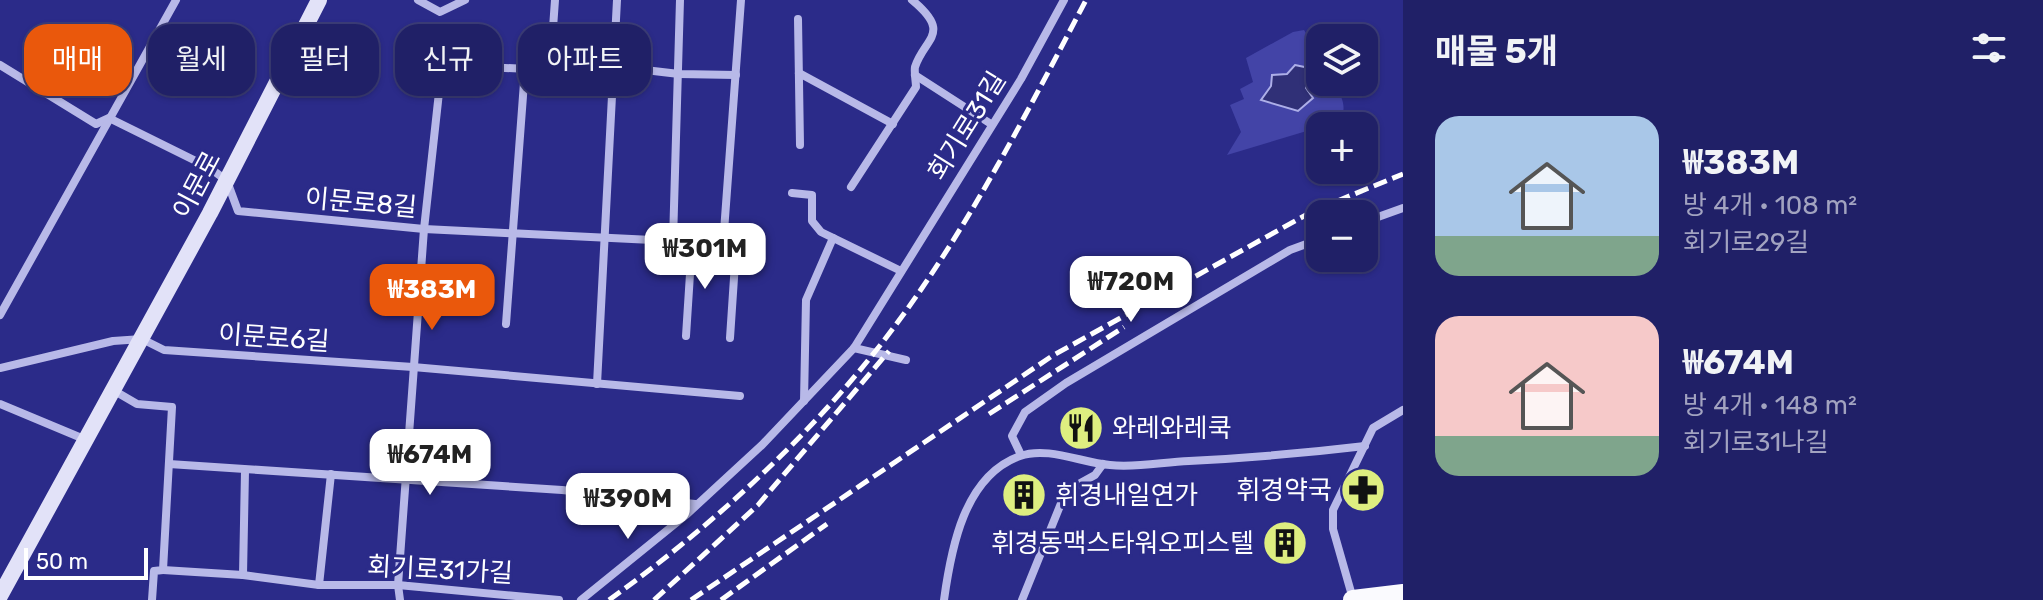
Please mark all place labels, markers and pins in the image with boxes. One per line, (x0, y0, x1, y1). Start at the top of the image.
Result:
pin: ₩301M (649, 223, 761, 291)
pin: ₩720M (1075, 256, 1187, 324)
pin: ₩383M (376, 264, 488, 332)
restaurant icon: 와레와레쿡 (1057, 404, 1105, 452)
place label: 와레와레쿡 (1112, 413, 1232, 444)
pin: ₩674M (374, 429, 486, 497)
pharmacy icon: 휘경약국 (1339, 466, 1387, 514)
building icon: 휘경내일연가 (1000, 471, 1048, 519)
pin: ₩390M (572, 473, 684, 541)
place label: 휘경약국 (1236, 475, 1332, 506)
place label: 휘경내일연가 (1055, 480, 1199, 511)
building icon: 휘경동맥스타워오피스텔 (1261, 519, 1309, 567)
place label: 휘경동맥스타워오피스텔 (991, 528, 1254, 559)

